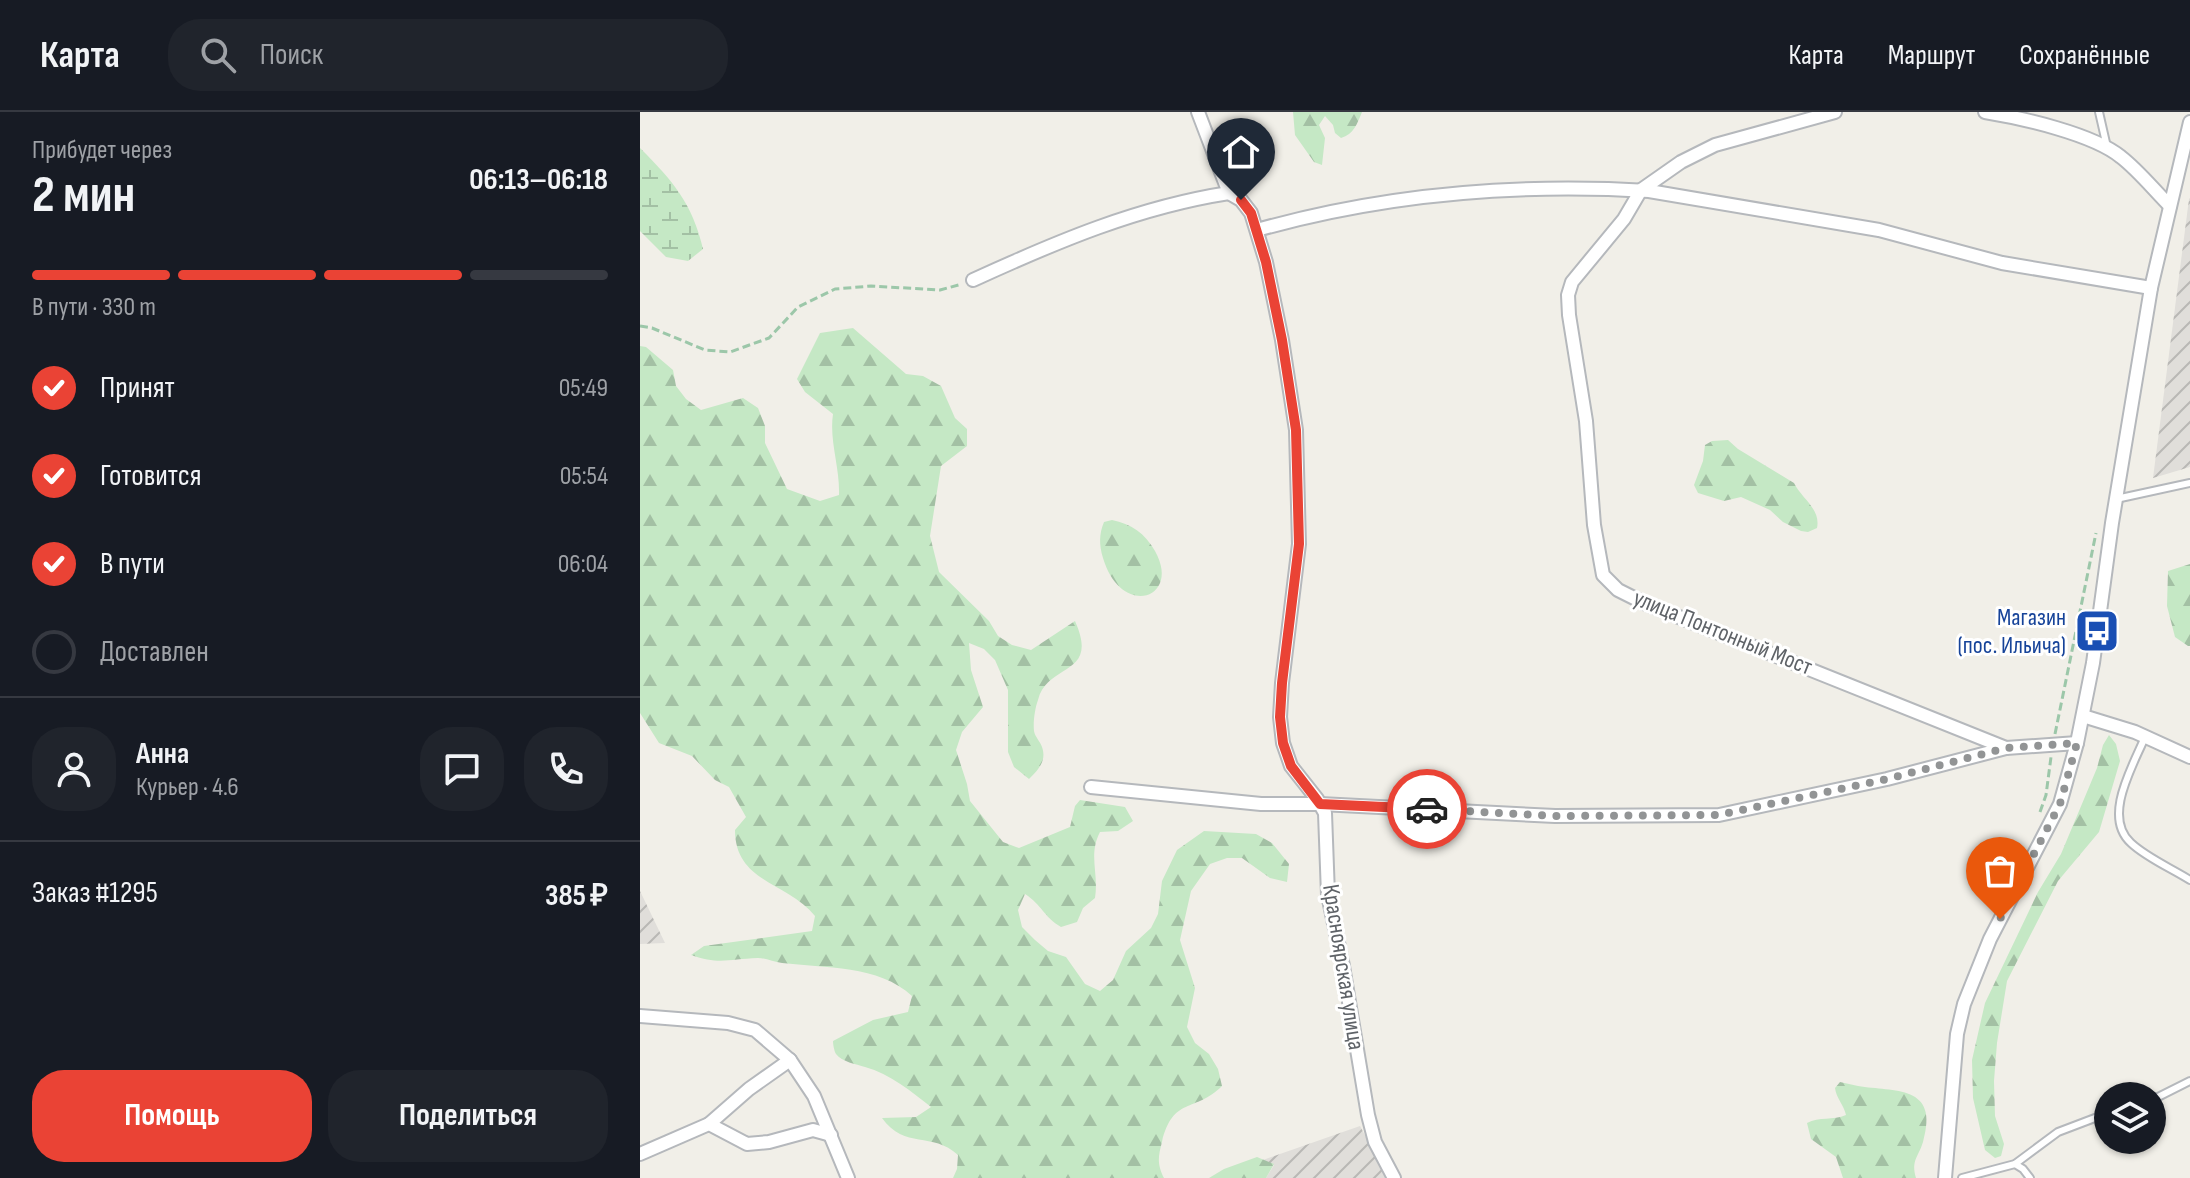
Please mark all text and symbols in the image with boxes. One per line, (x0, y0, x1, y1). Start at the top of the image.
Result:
search box (168, 19, 728, 91)
text: Карта (40, 33, 120, 78)
icon: search (196, 33, 240, 77)
text: Поиск (260, 37, 323, 73)
text: Карта (1789, 39, 1844, 72)
text: Маршрут (1888, 39, 1975, 72)
text: Сохранённые (2019, 39, 2150, 72)
pin (1207, 118, 1275, 200)
icon: home (1219, 130, 1263, 174)
text: Прибудет через (32, 135, 172, 166)
text: 06:13–06:18 (469, 162, 608, 198)
text: 2 мин (32, 164, 135, 227)
text: В пути · 330 m (32, 292, 156, 323)
icon: check (32, 366, 76, 410)
text: Принят (100, 370, 175, 406)
text: 05:49 (559, 373, 608, 404)
icon: check (32, 454, 76, 498)
text: Готовится (100, 458, 201, 494)
text: 05:54 (560, 461, 608, 492)
icon: check (32, 542, 76, 586)
text: В пути (100, 546, 165, 582)
text: 06:04 (558, 549, 608, 580)
street label: улица Понтонный Мост (1629, 583, 1817, 682)
place label: Магазин (пос. Ильича) (1958, 603, 2066, 660)
bus stop icon: Магазин (пос. Ильича) (2073, 607, 2121, 655)
text: Доставлен (100, 634, 209, 670)
button: person (32, 727, 116, 811)
button: chat (420, 727, 504, 811)
button: phone (524, 727, 608, 811)
text: Анна (136, 736, 189, 772)
courier (1387, 769, 1467, 849)
text: Курьер · 4.6 (136, 772, 239, 803)
icon: car (1405, 787, 1449, 831)
pin (1966, 837, 2034, 919)
icon: bag (1978, 849, 2022, 893)
text: Заказ #1295 (32, 875, 158, 911)
text: 385 ₽ (545, 878, 608, 914)
street label: Красноярская улица (1316, 882, 1371, 1052)
button: Помощь (32, 1070, 312, 1162)
button: Поделиться (328, 1070, 608, 1162)
map controls (2094, 1082, 2166, 1154)
button: layers (2094, 1082, 2166, 1154)

